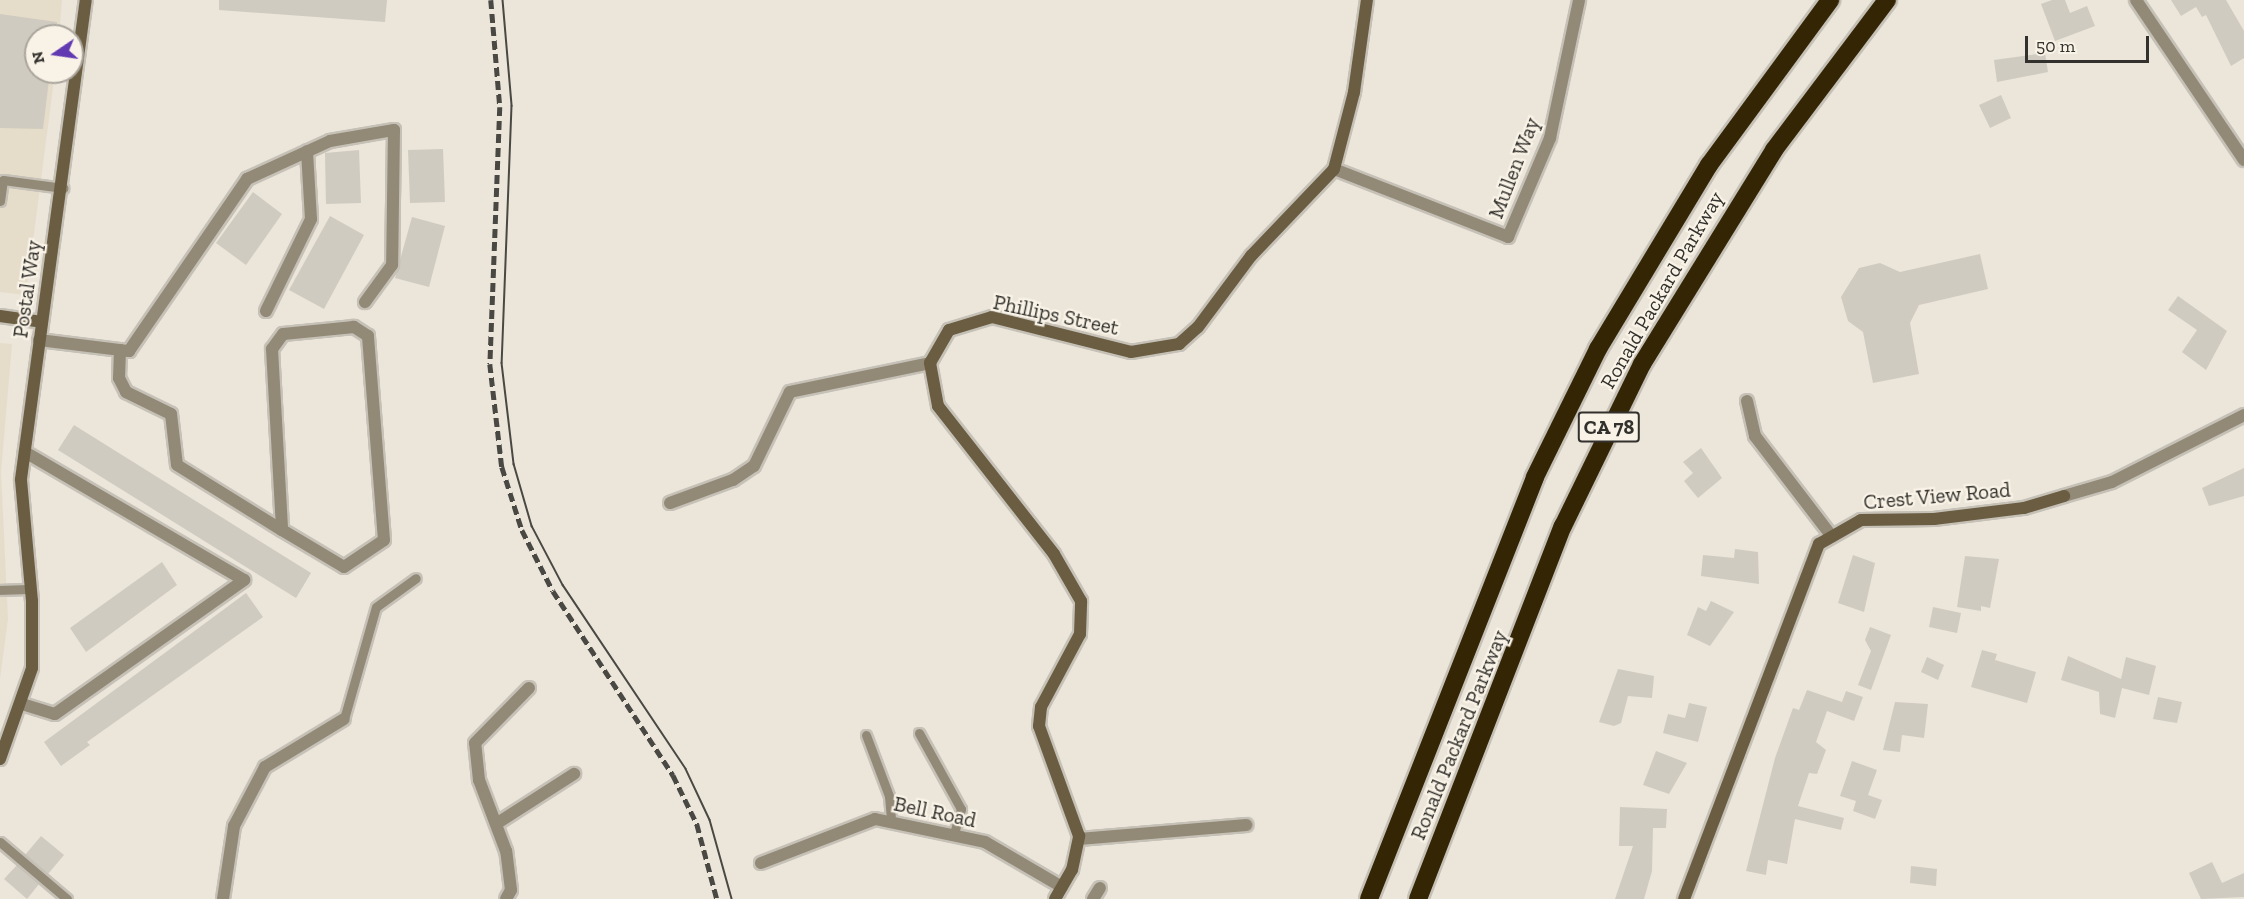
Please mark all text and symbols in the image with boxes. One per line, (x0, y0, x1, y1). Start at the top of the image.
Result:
north arrow (24, 24, 84, 84)
scale bar (2028, 24, 2152, 62)
text: 50 m (2036, 35, 2075, 57)
text: N (27, 50, 49, 66)
street label: Mullen Way (1483, 114, 1545, 222)
street label: Ronald Packard Parkway (1595, 187, 1729, 393)
street label: Postal Way (8, 238, 46, 340)
street label: Phillips Street (991, 289, 1121, 341)
road number: CA 78 (1576, 410, 1642, 444)
street label: Crest View Road (1862, 477, 2012, 515)
street label: Ronald Packard Parkway (1405, 627, 1513, 843)
street label: Bell Road (891, 791, 979, 833)

